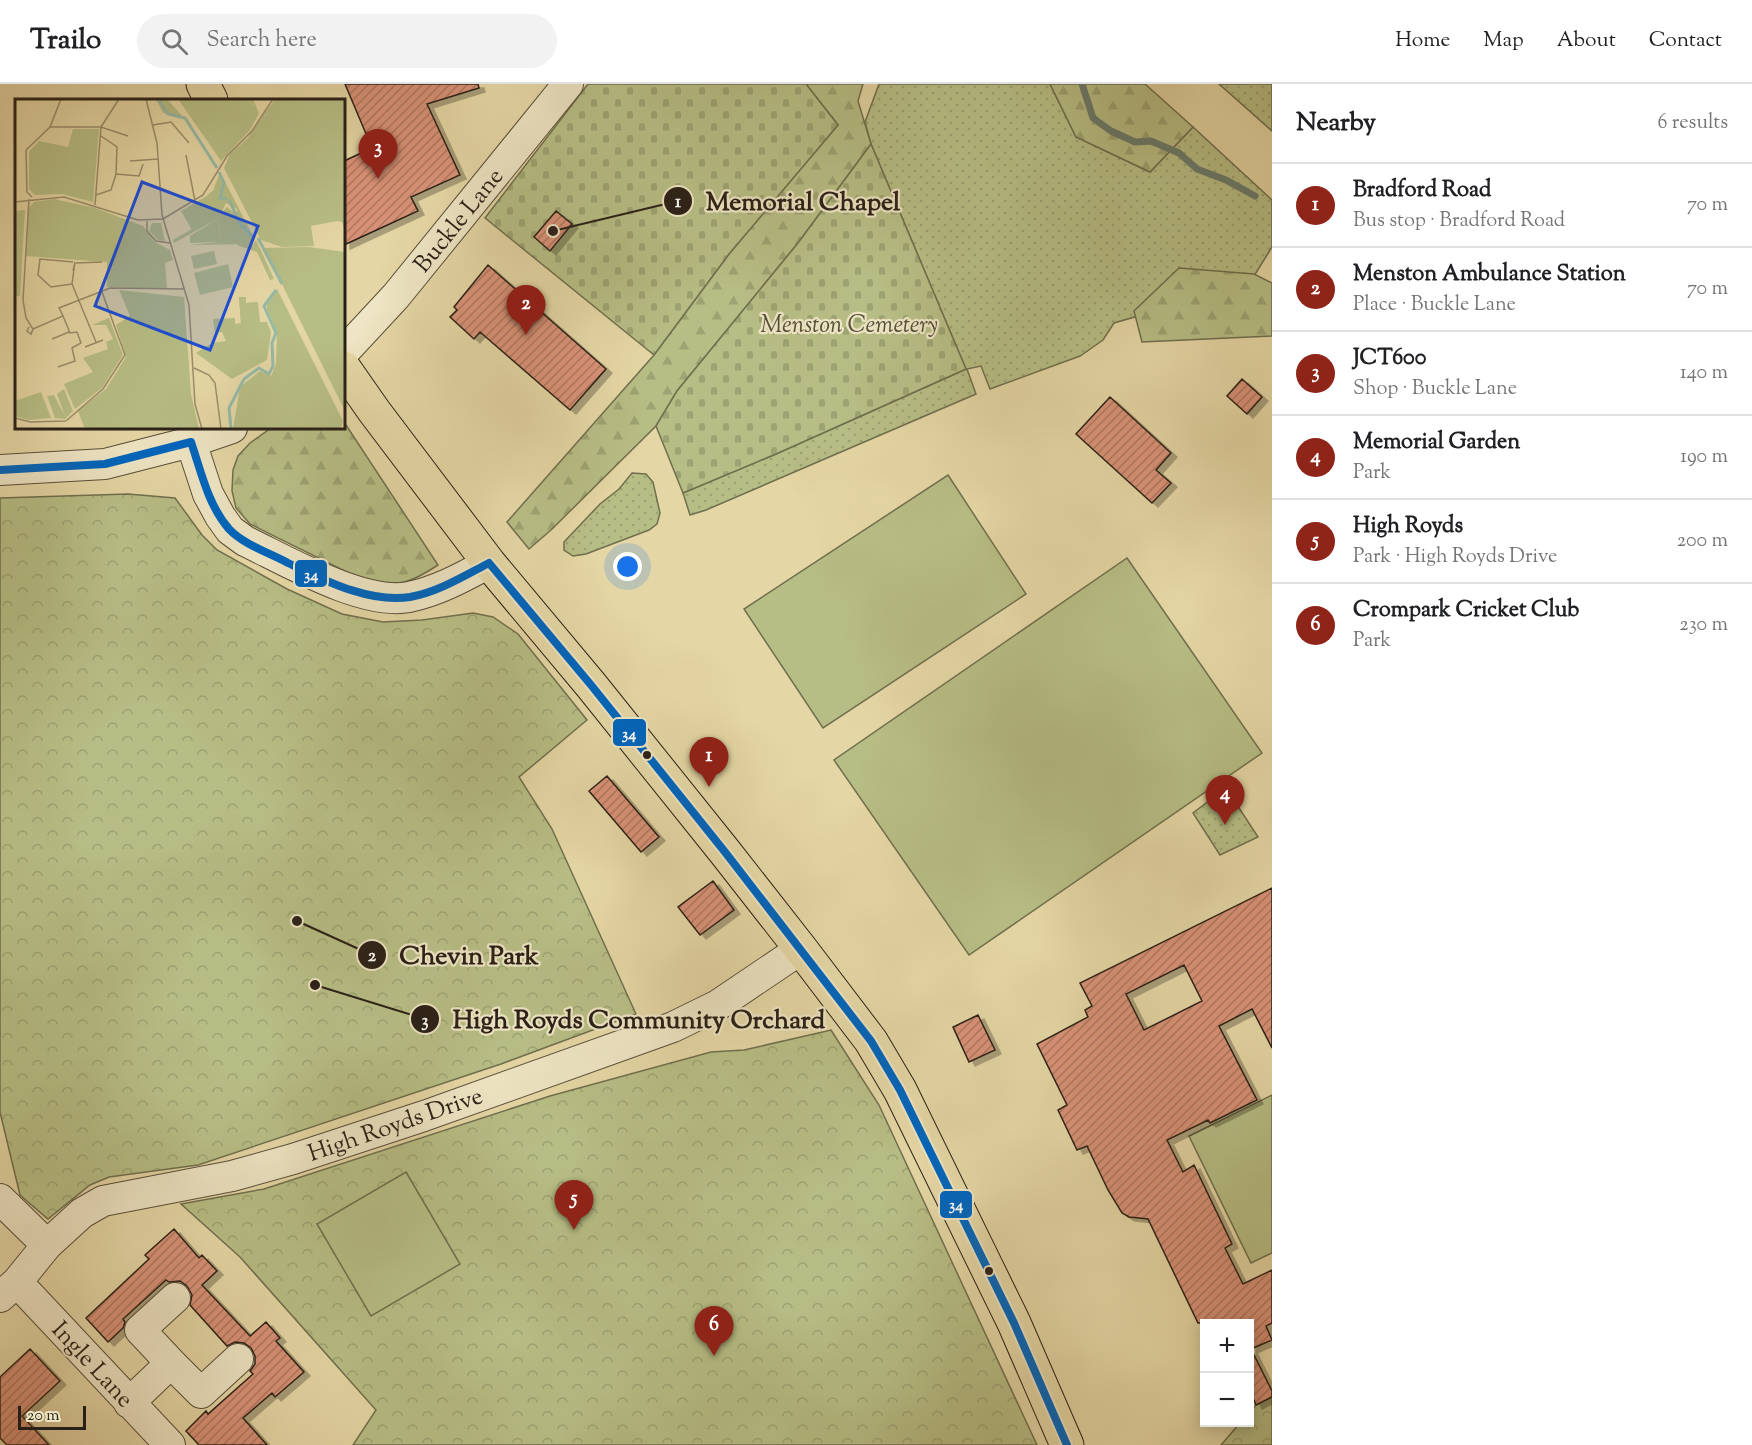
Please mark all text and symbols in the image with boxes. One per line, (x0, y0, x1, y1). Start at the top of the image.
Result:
search box (137, 14, 557, 68)
text: Trailo (30, 21, 101, 61)
icon: search (158, 25, 191, 58)
text: Search here (206, 25, 317, 57)
text: Home (1395, 26, 1450, 56)
text: Map (1483, 26, 1524, 56)
text: About (1557, 26, 1616, 56)
text: Contact (1649, 26, 1722, 56)
inset map (15, 99, 345, 429)
text: Nearby (1296, 105, 1376, 142)
text: 6 results (1658, 109, 1728, 138)
pin: 3 (358, 130, 398, 179)
street label: Buckle Lane (407, 162, 512, 281)
text: Bradford Road (1353, 175, 1491, 207)
callout: Memorial Chapel (663, 179, 912, 223)
text: Memorial Chapel (706, 185, 901, 222)
text: 1 (675, 190, 682, 216)
text: 1 (1312, 191, 1319, 220)
text: 70 m (1687, 191, 1728, 220)
text: Bus stop · Bradford Road (1353, 207, 1565, 236)
text: Menston Ambulance Station (1353, 259, 1626, 291)
text: 2 (1311, 275, 1320, 304)
text: 70 m (1687, 275, 1728, 304)
pin: 2 (506, 286, 546, 335)
text: Place · Buckle Lane (1353, 291, 1516, 320)
park label: Menston Cemetery (760, 309, 938, 343)
text: JCT600 (1353, 343, 1426, 375)
text: 3 (1311, 359, 1320, 388)
text: 140 m (1680, 359, 1728, 388)
text: Shop · Buckle Lane (1353, 375, 1517, 404)
text: Memorial Garden (1353, 427, 1520, 459)
text: 4 (1310, 443, 1321, 472)
text: 190 m (1680, 443, 1728, 472)
text: Park (1353, 459, 1391, 488)
text: High Royds (1353, 511, 1463, 543)
text: 5 (1312, 527, 1319, 556)
text: 200 m (1677, 527, 1728, 556)
text: Park · High Royds Drive (1353, 543, 1557, 572)
your location (613, 552, 642, 581)
line badge: 34 (294, 559, 328, 588)
text: 34 (304, 565, 318, 588)
text: Crompark Cricket Club (1353, 595, 1579, 627)
text: 6 (1311, 611, 1320, 640)
text: 230 m (1679, 611, 1728, 640)
text: Park (1353, 627, 1391, 656)
line badge: 34 (612, 718, 647, 747)
text: 34 (622, 724, 636, 747)
pin: 1 (690, 738, 728, 787)
unlabelled marker (641, 749, 653, 761)
pin: 4 (1206, 776, 1244, 825)
callout: Chevin Park (357, 933, 551, 977)
text: Chevin Park (399, 939, 539, 976)
text: 2 (368, 944, 377, 970)
callout: High Royds Community Orchard (410, 997, 837, 1041)
text: High Royds Community Orchard (453, 1003, 826, 1040)
text: 3 (421, 1009, 429, 1035)
street label: High Royds Drive (304, 1080, 488, 1172)
pin: 5 (554, 1180, 594, 1230)
line badge: 34 (939, 1190, 973, 1219)
text: 34 (949, 1195, 963, 1218)
unlabelled marker (983, 1265, 995, 1277)
pin: 6 (694, 1306, 734, 1356)
street label: Ingle Lane (43, 1315, 140, 1416)
map controls (1200, 1319, 1254, 1427)
button: + (1200, 1319, 1254, 1373)
button: − (1200, 1373, 1254, 1427)
scale bar (18, 1403, 86, 1430)
text: 20 m (27, 1405, 60, 1428)

